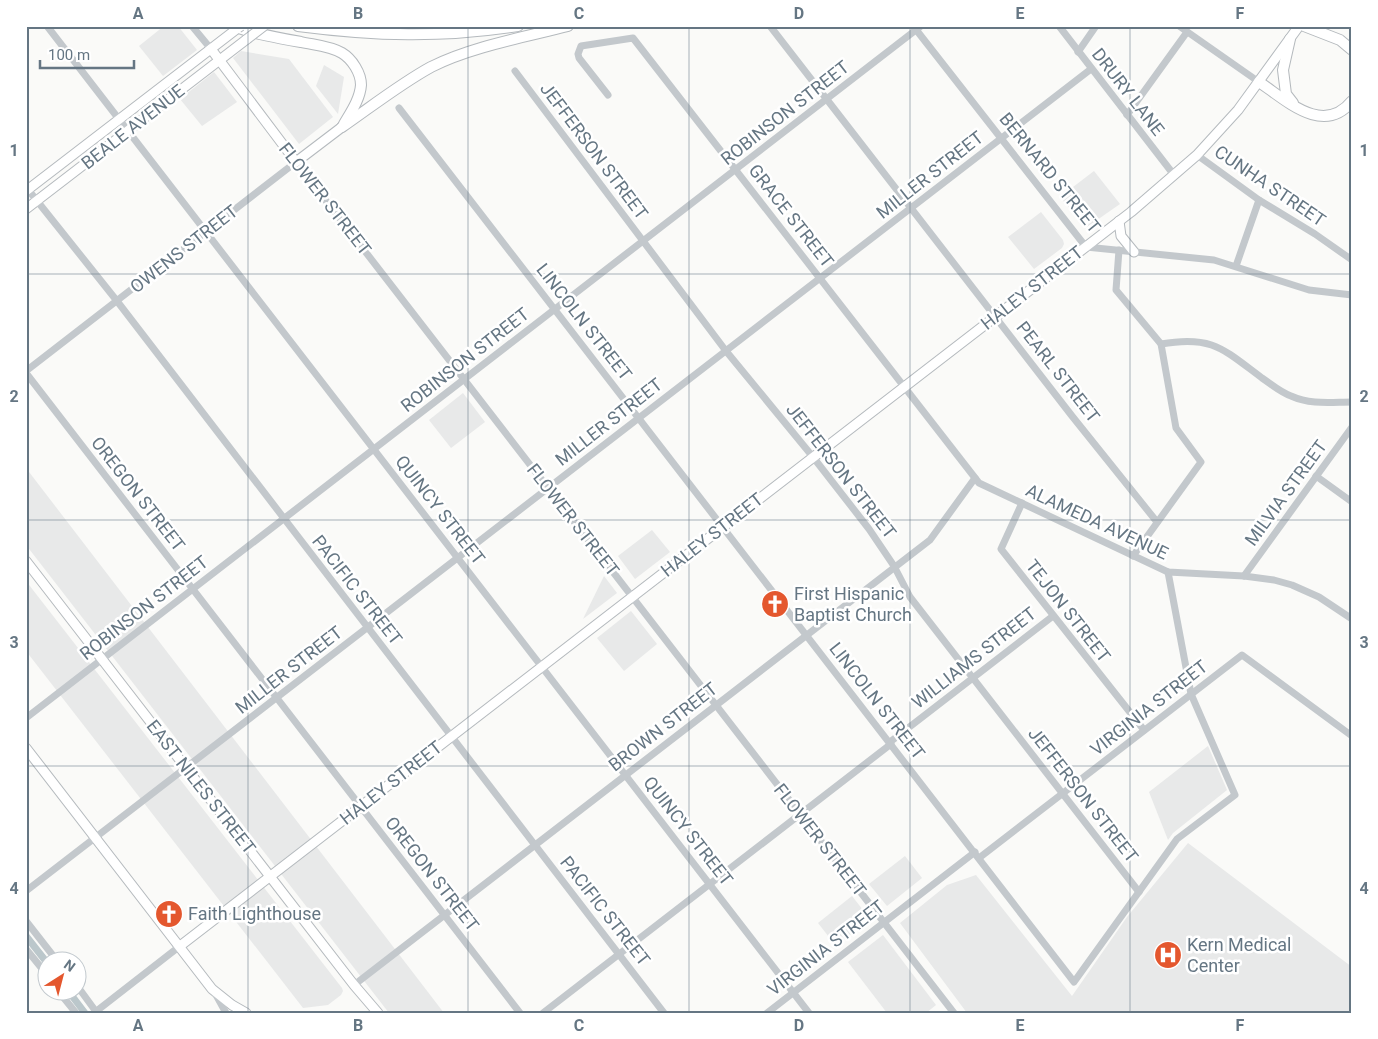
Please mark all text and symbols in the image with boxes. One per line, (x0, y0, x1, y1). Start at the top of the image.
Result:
text: A (133, 4, 144, 23)
text: B (353, 4, 363, 23)
text: C (574, 4, 584, 23)
text: D (794, 4, 804, 23)
text: E (1016, 4, 1025, 23)
text: F (1236, 4, 1245, 23)
scale bar (40, 38, 134, 70)
street label: DRURY LANE (1088, 44, 1169, 140)
text: 100 m (48, 46, 90, 64)
street label: ROBINSON STREET (716, 56, 853, 169)
street label: JEFFERSON STREET (536, 78, 653, 223)
street label: BEALE AVENUE (77, 80, 188, 173)
street label: BERNARD STREET (995, 108, 1105, 237)
street label: MILLER STREET (872, 126, 987, 223)
street label: FLOWER STREET (275, 138, 376, 259)
text: 1 (9, 141, 19, 160)
street label: CUNHA STREET (1211, 141, 1330, 231)
text: 1 (1359, 141, 1369, 160)
street label: GRACE STREET (745, 160, 838, 272)
street label: OWENS STREET (126, 200, 242, 297)
street label: HALEY STREET (976, 241, 1087, 334)
street label: LINCOLN STREET (532, 259, 637, 384)
street label: ROBINSON STREET (396, 303, 533, 416)
street label: PEARL STREET (1012, 317, 1105, 427)
street label: MILLER STREET (551, 373, 666, 470)
text: 2 (9, 387, 19, 406)
text: 2 (1359, 387, 1369, 406)
street label: JEFFERSON STREET (782, 399, 901, 543)
street label: OREGON STREET (87, 432, 190, 555)
street label: MILVIA STREET (1240, 436, 1331, 550)
street label: QUINCY STREET (391, 451, 490, 569)
street label: FLOWER STREET (523, 459, 624, 580)
street label: ALAMEDA AVENUE (1023, 479, 1172, 564)
street label: HALEY STREET (656, 488, 767, 581)
street label: PACIFIC STREET (308, 531, 407, 649)
street label: ROBINSON STREET (75, 551, 212, 664)
street label: TEJON STREET (1022, 555, 1115, 666)
place label: First Hispanic Baptist Church (794, 583, 912, 625)
church icon: First Hispanic Baptist Church (760, 589, 790, 619)
street label: WILLIAMS STREET (907, 602, 1040, 713)
street label: MILLER STREET (231, 621, 346, 718)
text: 3 (9, 633, 19, 652)
text: 3 (1359, 633, 1369, 652)
street label: LINCOLN STREET (825, 638, 930, 763)
street label: VIRGINIA STREET (1086, 655, 1212, 760)
street label: BROWN STREET (604, 678, 721, 775)
street label: EAST NILES STREET (143, 716, 260, 858)
street label: JEFFERSON STREET (1024, 723, 1143, 867)
street label: HALEY STREET (335, 736, 446, 829)
street label: QUINCY STREET (639, 772, 738, 890)
street label: FLOWER STREET (770, 779, 871, 900)
street label: OREGON STREET (381, 812, 484, 935)
street label: PACIFIC STREET (556, 852, 655, 970)
text: 4 (9, 879, 19, 898)
text: 4 (1359, 879, 1369, 898)
street label: VIRGINIA STREET (763, 895, 889, 1000)
church icon: Faith Lighthouse (154, 899, 184, 929)
place label: Faith Lighthouse (188, 903, 321, 924)
place label: Kern Medical Center (1187, 934, 1292, 976)
hospital icon: Kern Medical Center (1153, 940, 1183, 970)
north arrow (38, 952, 88, 1002)
text: N (61, 956, 78, 975)
text: A (133, 1016, 144, 1035)
text: B (353, 1016, 363, 1035)
text: C (574, 1016, 584, 1035)
text: D (794, 1016, 804, 1035)
text: E (1016, 1016, 1025, 1035)
text: F (1236, 1016, 1245, 1035)

